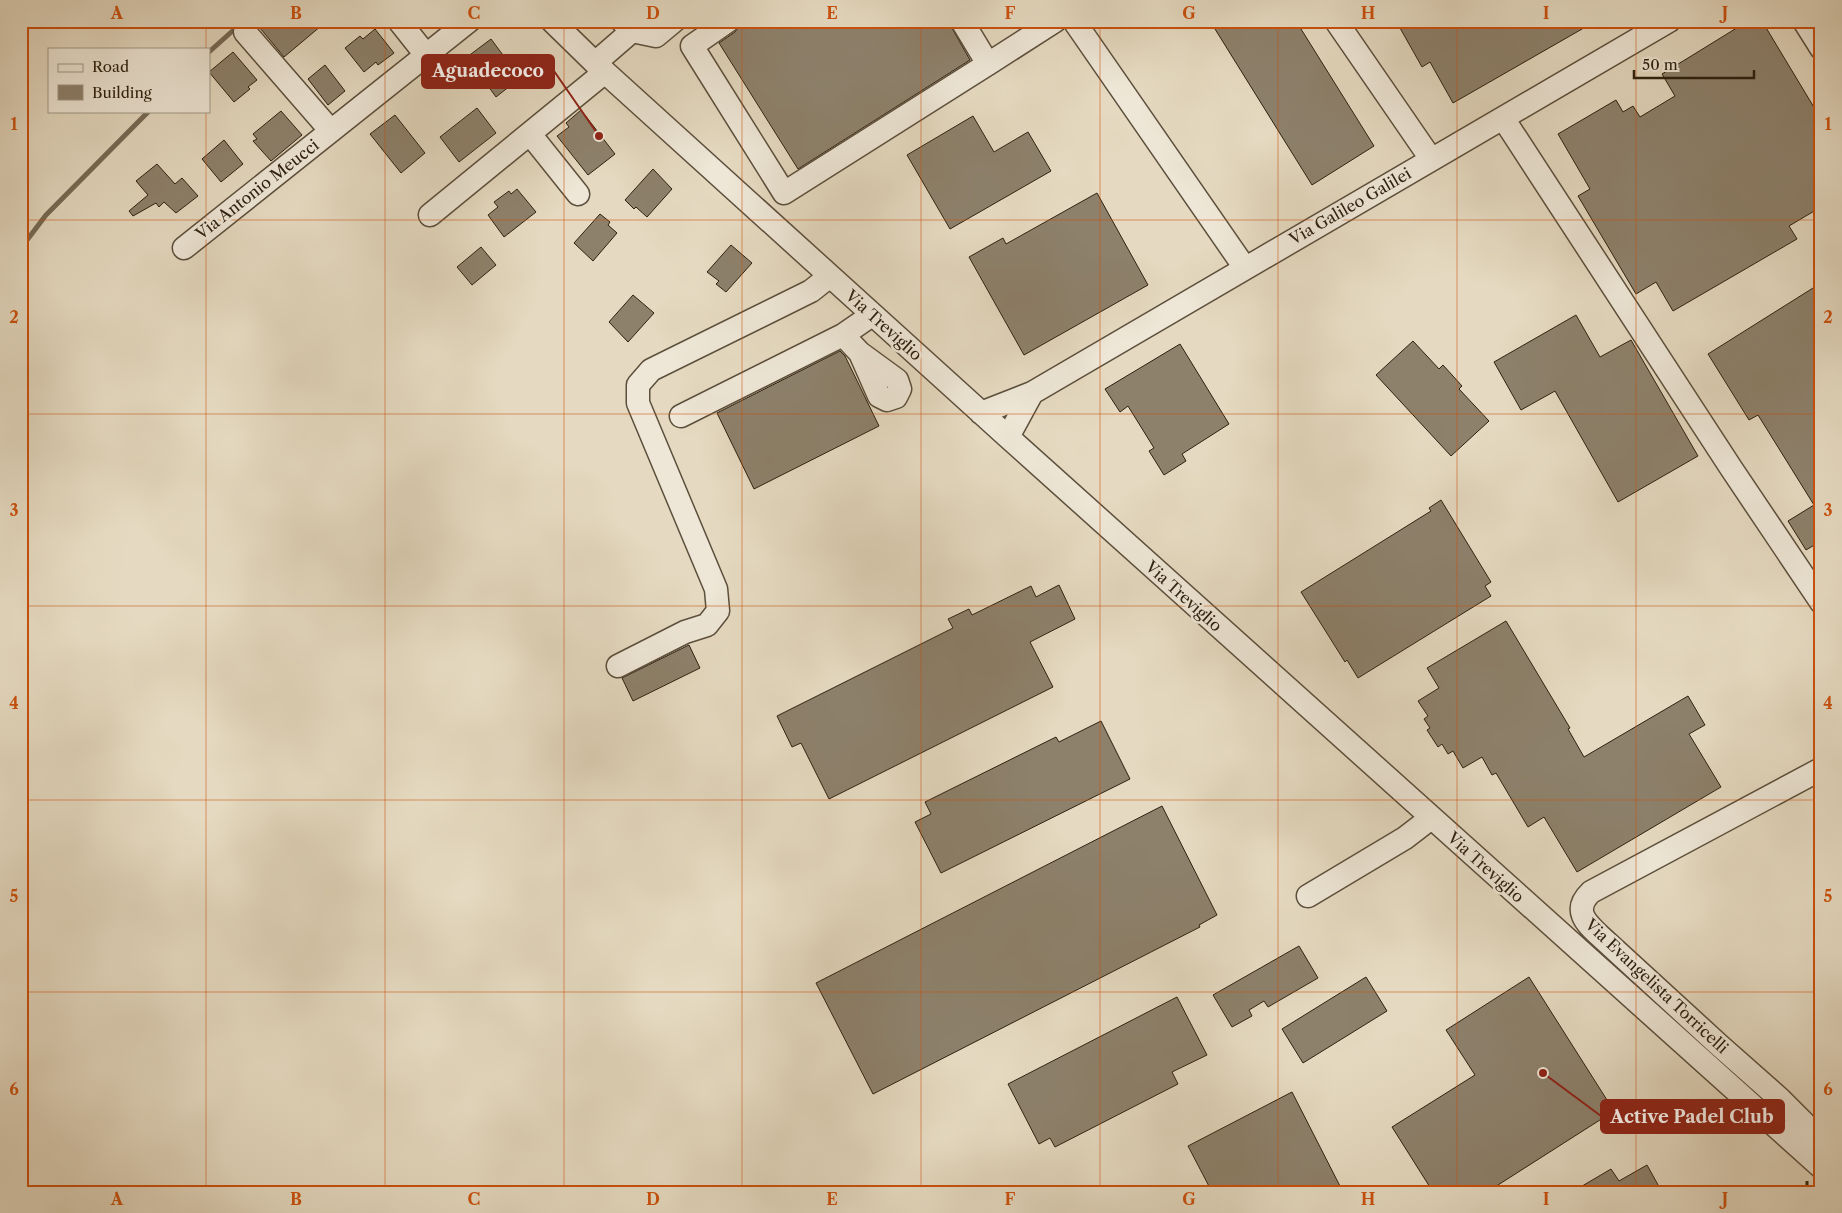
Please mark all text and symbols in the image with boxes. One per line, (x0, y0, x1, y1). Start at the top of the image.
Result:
text: A (110, 3, 124, 23)
text: B (290, 3, 302, 23)
text: C (468, 3, 480, 23)
text: D (646, 3, 660, 23)
text: E (826, 3, 838, 23)
text: F (1005, 3, 1016, 23)
text: G (1182, 3, 1196, 23)
text: H (1361, 3, 1375, 23)
text: I (1543, 3, 1550, 23)
text: J (1719, 3, 1728, 23)
legend (48, 48, 210, 112)
scale bar (1634, 48, 1754, 80)
callout: Aguadecoco (422, 55, 554, 88)
text: 50 m (1642, 55, 1678, 74)
text: Road (92, 57, 129, 76)
text: Aguadecoco (431, 60, 544, 82)
text: Building (92, 83, 152, 102)
text: 1 (10, 114, 18, 134)
text: 1 (1824, 114, 1832, 134)
street label: Via Antonio Meucci (191, 135, 323, 244)
street label: Via Galileo Galilei (1285, 163, 1415, 249)
street label: Via Treviglio (841, 285, 927, 365)
text: 2 (9, 307, 19, 327)
text: 2 (1823, 307, 1833, 327)
text: 3 (9, 500, 19, 520)
text: 3 (1823, 500, 1833, 520)
street label: Via Treviglio (1141, 556, 1227, 636)
text: 4 (9, 693, 19, 713)
text: 4 (1823, 693, 1833, 713)
street label: Via Treviglio (1443, 827, 1529, 907)
text: 5 (10, 886, 19, 906)
text: 5 (1824, 886, 1833, 906)
street label: Via Evangelista Torricelli (1581, 914, 1733, 1058)
text: 6 (9, 1079, 19, 1099)
text: 6 (1823, 1079, 1833, 1099)
callout: Active Padel Club (1601, 1100, 1784, 1133)
text: Active Padel Club (1609, 1106, 1774, 1128)
text: A (110, 1189, 124, 1209)
text: B (290, 1189, 302, 1209)
text: C (468, 1189, 480, 1209)
text: D (646, 1189, 660, 1209)
text: E (826, 1189, 838, 1209)
text: F (1005, 1189, 1016, 1209)
text: G (1182, 1189, 1196, 1209)
text: H (1361, 1189, 1375, 1209)
text: I (1543, 1189, 1550, 1209)
text: J (1719, 1189, 1728, 1209)

